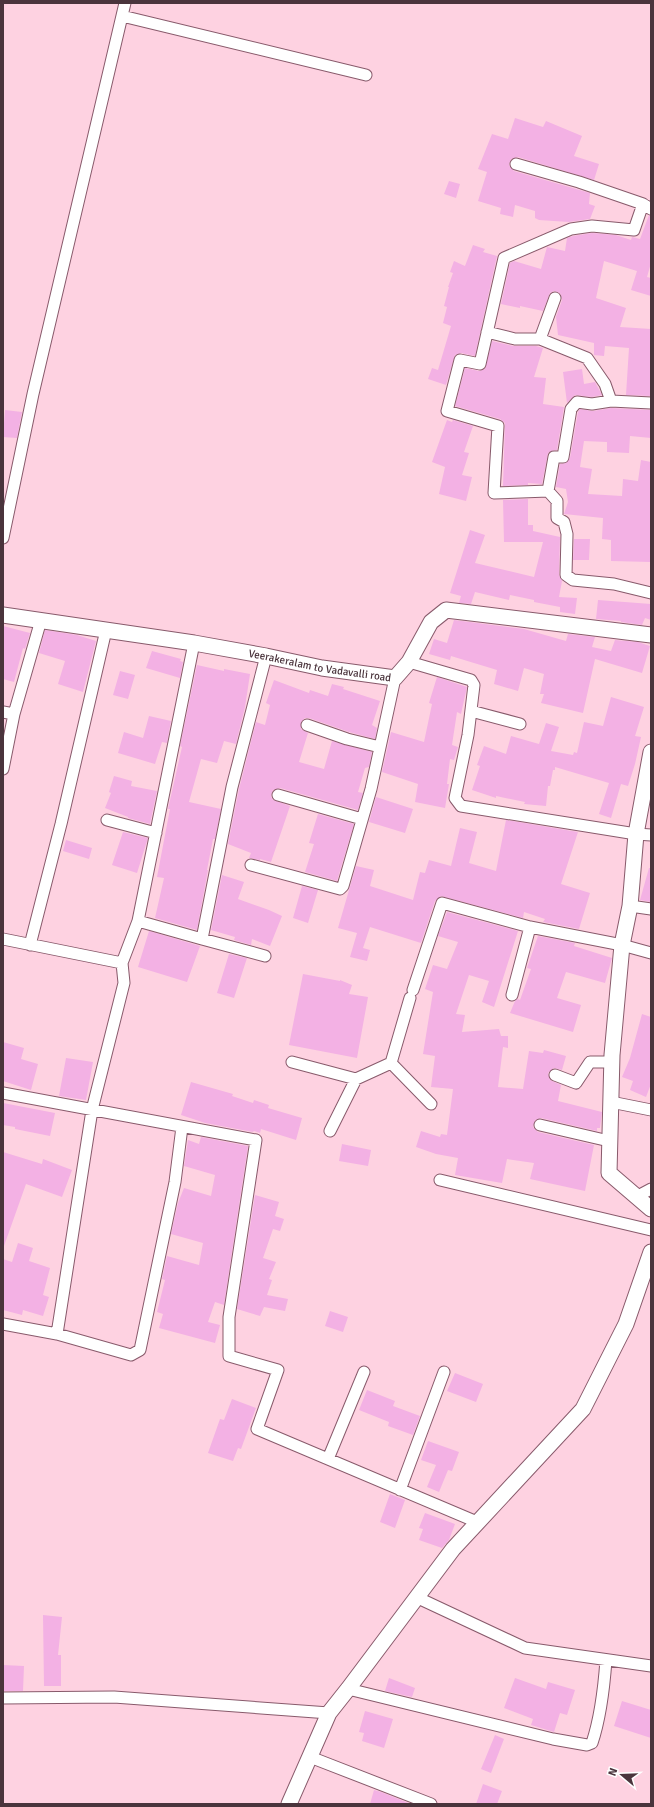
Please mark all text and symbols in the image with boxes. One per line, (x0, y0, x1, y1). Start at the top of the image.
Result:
street label: Veerakeralam to Vadavalli road (248, 647, 392, 684)
north arrow (602, 1755, 642, 1795)
text: N (606, 1766, 620, 1778)

